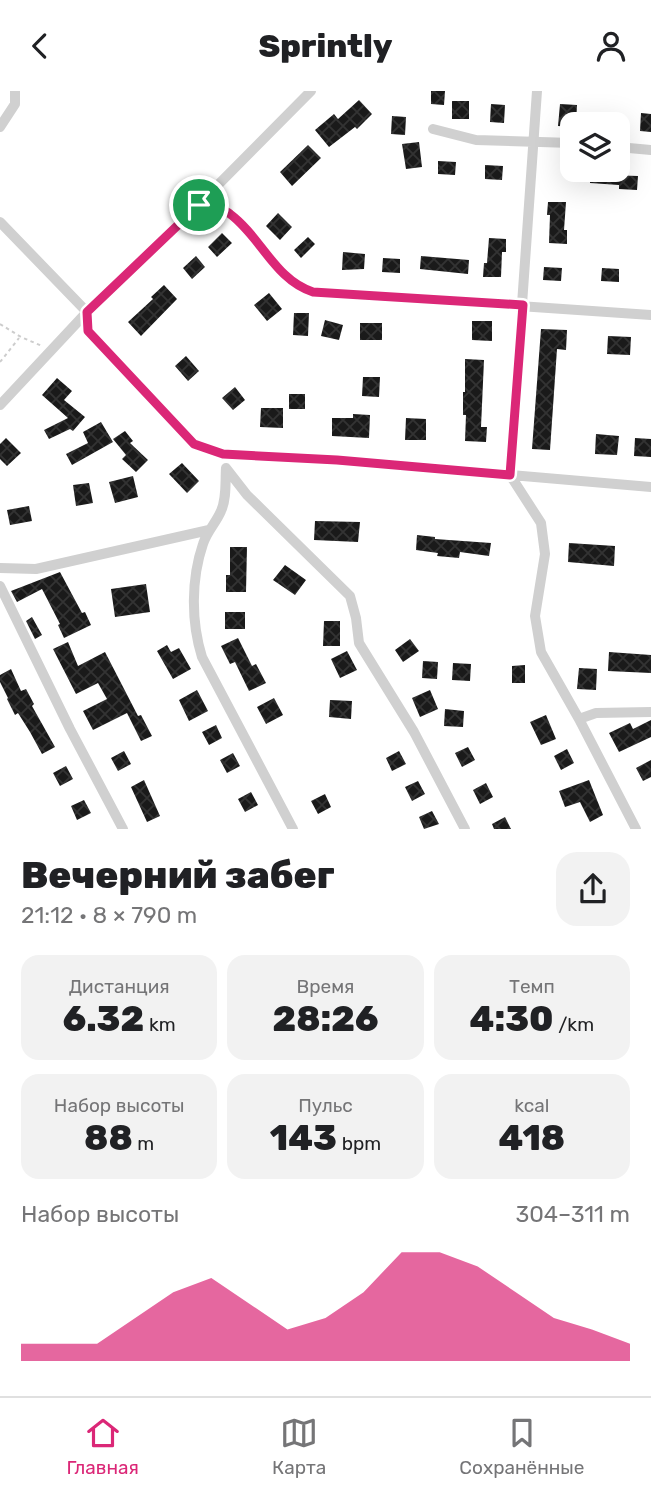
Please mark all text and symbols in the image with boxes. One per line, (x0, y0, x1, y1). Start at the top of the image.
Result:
icon: back (21, 27, 59, 65)
text: Sprintly (258, 27, 393, 65)
icon: person (592, 27, 630, 65)
map controls (560, 112, 630, 182)
button: layers (560, 112, 630, 182)
pin (169, 175, 229, 235)
icon: arrive (180, 186, 218, 224)
text: Вечерний забег (21, 852, 335, 898)
button: share (556, 852, 630, 926)
text: 21:12 · 8 × 790 m (21, 901, 197, 929)
text: Дистанция (69, 975, 170, 998)
text: Время (297, 975, 354, 998)
text: Темп (509, 975, 555, 998)
text: 6.32 (63, 998, 144, 1040)
text: 28:26 (273, 998, 378, 1040)
text: 4:30 (470, 998, 554, 1040)
text: km (144, 1013, 176, 1036)
text: /km (554, 1013, 594, 1036)
text: Набор высоты (54, 1094, 185, 1117)
text: Пульс (298, 1094, 353, 1117)
text: kcal (514, 1094, 549, 1117)
text: 88 (84, 1117, 133, 1159)
text: 143 (270, 1117, 337, 1159)
text: 418 (499, 1117, 565, 1159)
text: m (133, 1132, 154, 1155)
text: bpm (337, 1132, 381, 1155)
text: Набор высоты (21, 1200, 179, 1228)
text: 304–311 m (515, 1200, 630, 1228)
tab: Главная (67, 1414, 139, 1479)
tab: Карта (272, 1414, 326, 1479)
tab: Сохранённые (459, 1414, 584, 1479)

